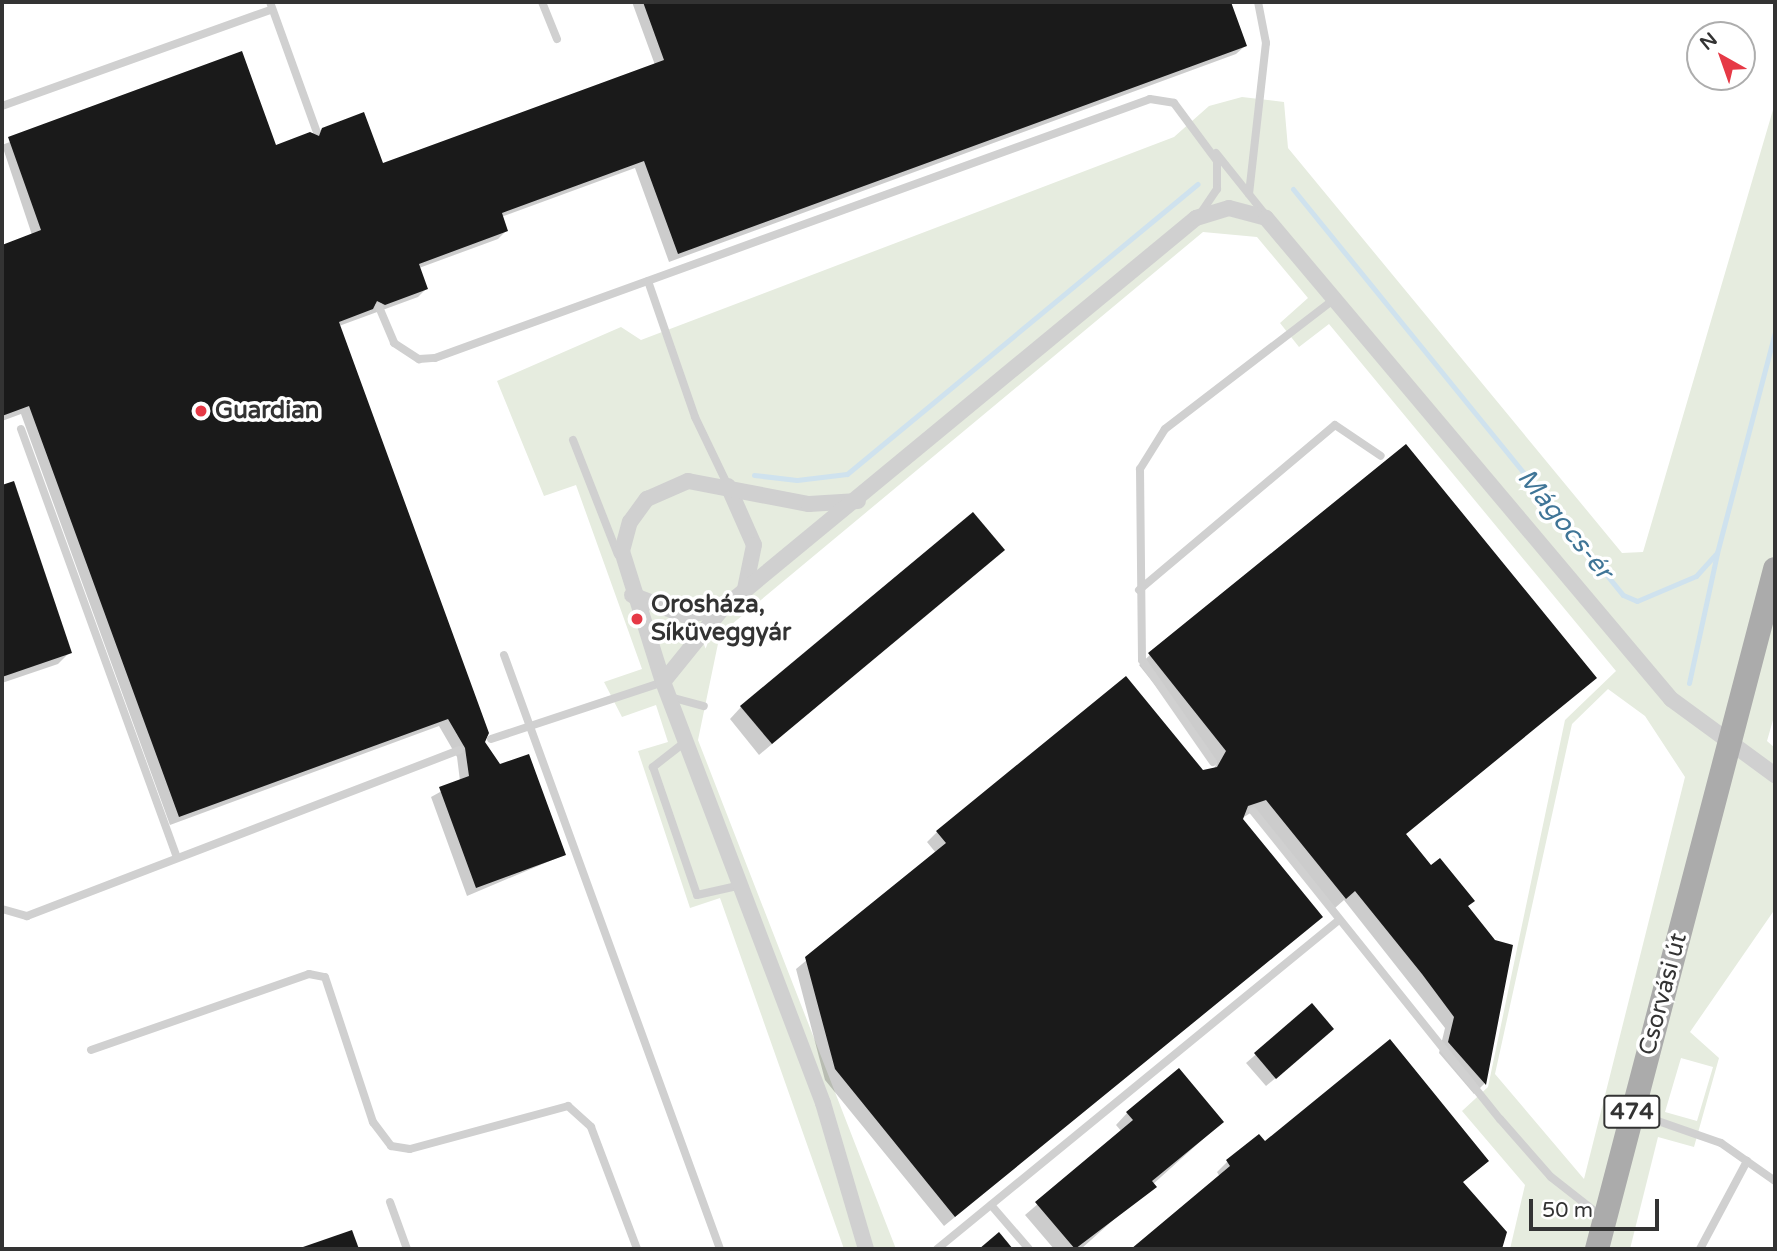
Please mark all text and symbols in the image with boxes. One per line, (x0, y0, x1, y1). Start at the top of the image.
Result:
north arrow (1686, 21, 1756, 91)
text: N (1696, 28, 1722, 55)
place label: Guardian (215, 397, 319, 425)
marker: Guardian (193, 403, 209, 419)
water label: Mágocs-ér (1511, 462, 1619, 586)
place label: Orosháza, Síküveggyár (651, 591, 791, 647)
marker: Orosháza, Síküveggyár (629, 611, 645, 627)
street label: Csorvási út (1633, 930, 1693, 1058)
road number: 474 (1602, 1092, 1662, 1132)
scale bar (1532, 1184, 1662, 1228)
text: 50 m (1542, 1198, 1593, 1223)

